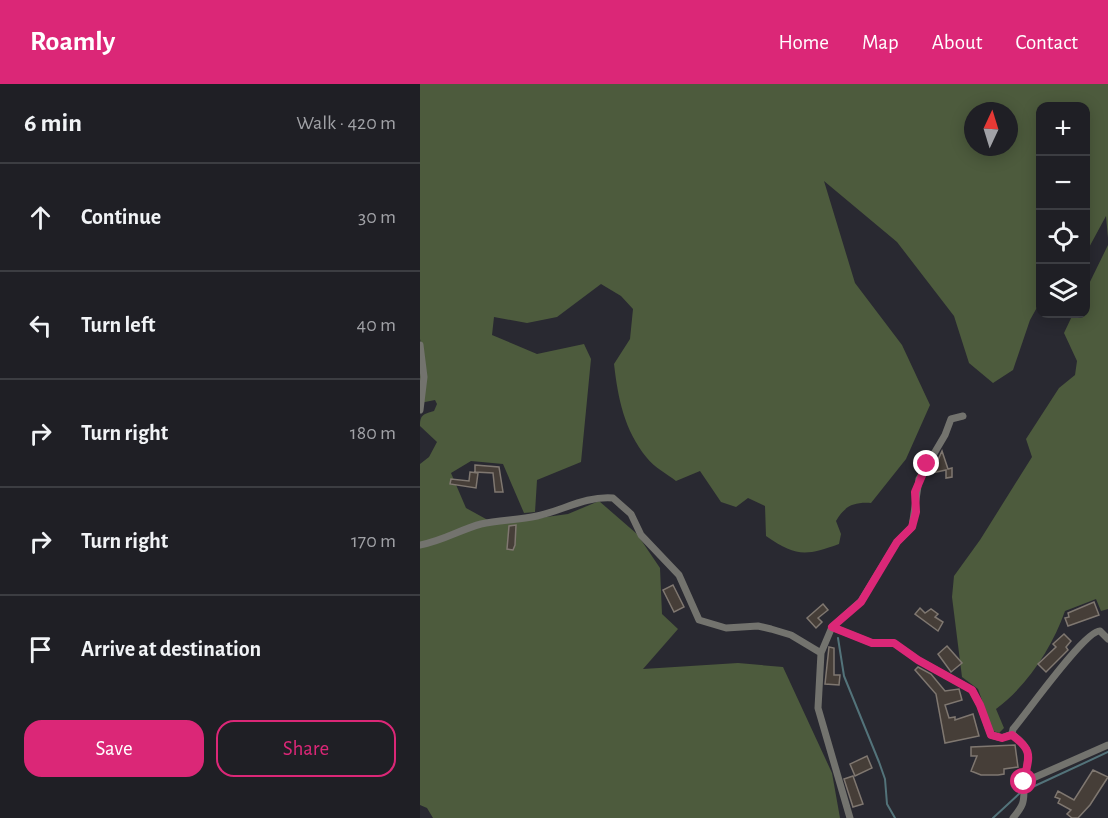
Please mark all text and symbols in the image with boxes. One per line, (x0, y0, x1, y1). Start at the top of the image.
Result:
text: Roamly (30, 28, 115, 56)
text: Home (778, 32, 829, 53)
text: Map (862, 32, 899, 53)
text: About (932, 32, 982, 53)
text: Contact (1015, 32, 1078, 53)
north arrow (964, 102, 1018, 156)
map controls (1036, 102, 1090, 318)
button: + (1036, 102, 1090, 156)
text: 6 min (24, 110, 82, 136)
text: Walk · 420 m (296, 113, 396, 133)
button: − (1036, 156, 1090, 210)
icon: ahead (24, 201, 57, 234)
text: Continue (81, 206, 161, 228)
text: 30 m (358, 207, 396, 227)
button: locate (1036, 210, 1090, 264)
button: layers (1036, 264, 1090, 318)
icon: left (24, 309, 57, 342)
text: Turn left (81, 314, 155, 336)
text: 40 m (357, 315, 396, 335)
icon: right (24, 417, 57, 450)
text: Turn right (81, 422, 168, 444)
text: 180 m (350, 423, 396, 443)
route end (913, 450, 939, 476)
icon: right (24, 525, 57, 558)
text: Turn right (81, 530, 168, 552)
text: 170 m (351, 531, 396, 551)
icon: arrive (24, 633, 57, 666)
text: Arrive at destination (81, 638, 261, 660)
button: Save (24, 720, 204, 777)
button: Share (216, 720, 396, 777)
route start (1010, 768, 1036, 794)

